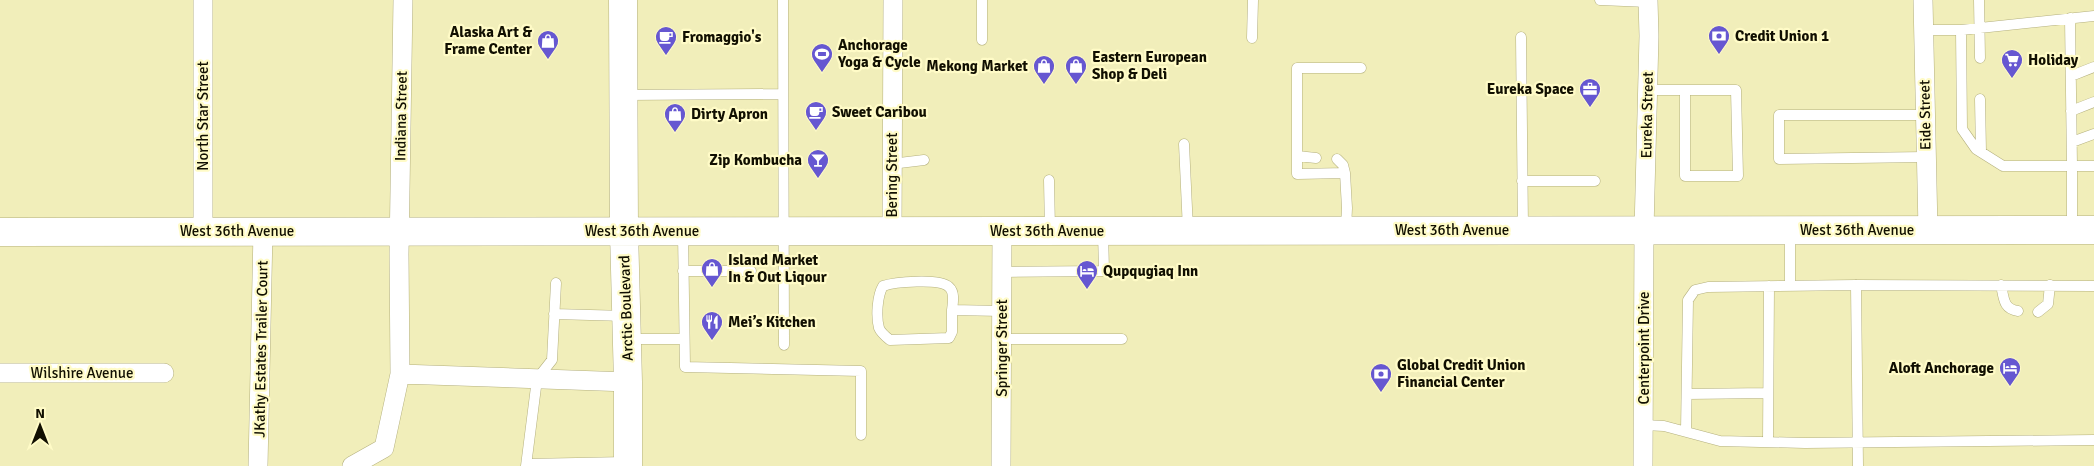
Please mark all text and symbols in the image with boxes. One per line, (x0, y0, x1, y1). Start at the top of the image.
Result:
place label: Alaska Art & Frame Center (444, 23, 532, 58)
bank icon: Credit Union 1 (1707, 24, 1731, 55)
cafe icon: Fromaggio's (654, 25, 678, 56)
place label: Credit Union 1 (1735, 27, 1829, 45)
place label: Fromaggio's (682, 28, 762, 46)
shop icon: Alaska Art & Frame Center (536, 29, 560, 60)
place label: Anchorage Yoga & Cycle (837, 36, 921, 71)
sports icon: Anchorage Yoga & Cycle (810, 42, 834, 73)
place label: Eastern European Shop & Deli (1092, 48, 1207, 83)
supermarket icon: Holiday (2000, 48, 2024, 79)
place label: Holiday (2028, 51, 2079, 69)
shop icon: Mekong Market (1032, 54, 1056, 85)
shop icon: Eastern European Shop & Deli (1064, 54, 1088, 85)
place label: Mekong Market (926, 57, 1028, 75)
street label: North Star Street (194, 61, 212, 171)
street label: Indiana Street (391, 71, 411, 161)
street label: Eureka Street (1637, 71, 1657, 159)
office icon: Eureka Space (1578, 77, 1602, 108)
place label: Eureka Space (1487, 80, 1574, 98)
street label: Eide Street (1915, 80, 1935, 150)
cafe icon: Sweet Caribou (804, 100, 828, 131)
shop icon: Dirty Apron (663, 102, 687, 133)
place label: Sweet Caribou (832, 103, 927, 121)
place label: Dirty Apron (691, 105, 768, 123)
street label: Bering Street (883, 133, 901, 217)
bar icon: Zip Kombucha (806, 148, 830, 179)
place label: Zip Kombucha (709, 151, 802, 169)
street label: West 36th Avenue (1395, 221, 1509, 239)
street label: West 36th Avenue (1800, 221, 1914, 239)
street label: West 36th Avenue (180, 222, 294, 240)
street label: West 36th Avenue (585, 222, 699, 240)
street label: West 36th Avenue (990, 222, 1104, 240)
place label: Island Market In & Out Liqour (728, 251, 827, 286)
street label: Arctic Boulevard (615, 255, 637, 361)
shop icon: Island Market In & Out Liqour (700, 257, 724, 288)
hotel icon: Qupqugiaq Inn (1075, 259, 1099, 290)
street label: JKathy Estates Trailer Court (250, 260, 272, 438)
place label: Qupqugiaq Inn (1103, 262, 1198, 280)
street label: Centerpoint Drive (1635, 292, 1653, 404)
street label: Springer Street (993, 299, 1011, 397)
restaurant icon: Mei’s Kitchen (700, 310, 724, 341)
place label: Mei’s Kitchen (728, 313, 816, 331)
place label: Global Credit Union Financial Center (1397, 356, 1526, 391)
hotel icon: Aloft Anchorage (1998, 356, 2022, 387)
place label: Aloft Anchorage (1889, 359, 1994, 377)
bank icon: Global Credit Union Financial Center (1369, 362, 1393, 393)
street label: Wilshire Avenue (31, 364, 133, 382)
north arrow (15, 401, 65, 451)
text: N (35, 405, 45, 422)

